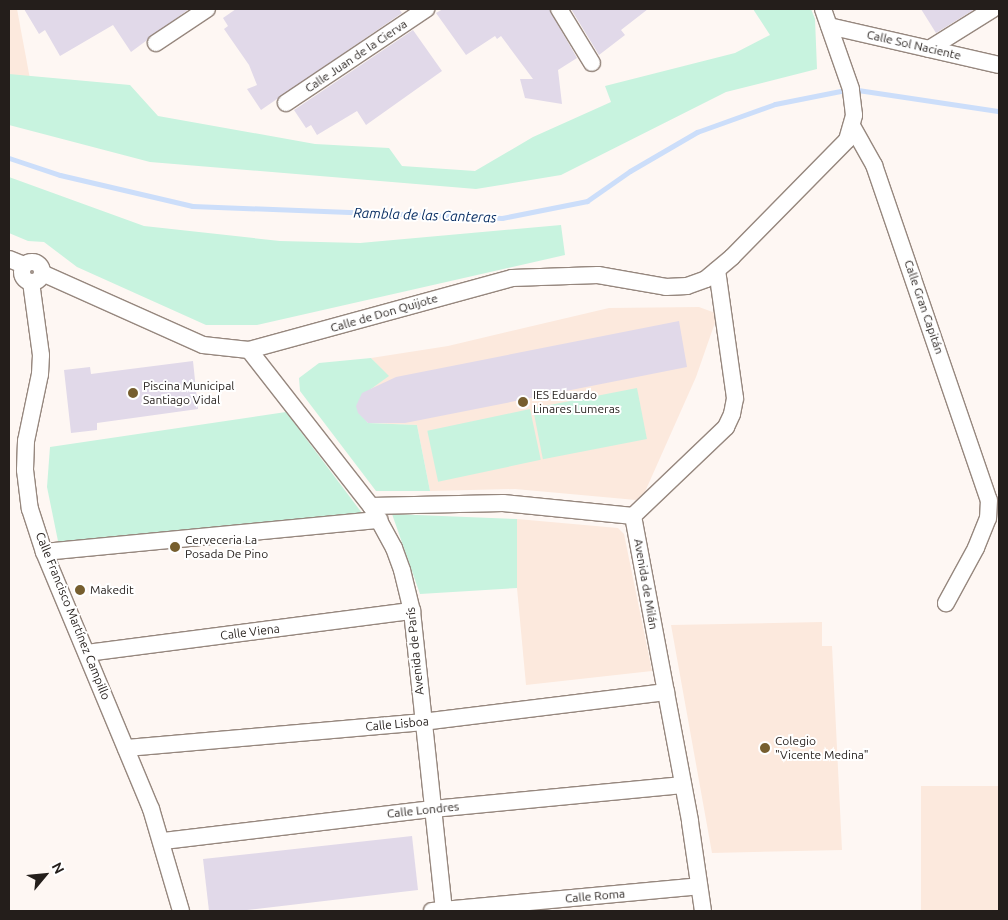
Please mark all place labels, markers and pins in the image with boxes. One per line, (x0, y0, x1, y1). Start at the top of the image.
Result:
place label: Piscina Municipal Santiago Vidal (143, 379, 234, 407)
marker: Piscina Municipal Santiago Vidal (127, 387, 139, 399)
place label: IES Eduardo Linares Lumeras (533, 388, 620, 416)
marker: IES Eduardo Linares Lumeras (517, 396, 529, 408)
place label: Cerveceria La Posada De Pino (185, 533, 268, 561)
marker: Cerveceria La Posada De Pino (169, 541, 181, 553)
place label: Makedit (90, 583, 134, 597)
marker: Makedit (74, 584, 86, 596)
place label: Colegio "Vicente Medina" (775, 734, 869, 762)
marker: Colegio "Vicente Medina" (759, 742, 771, 754)

